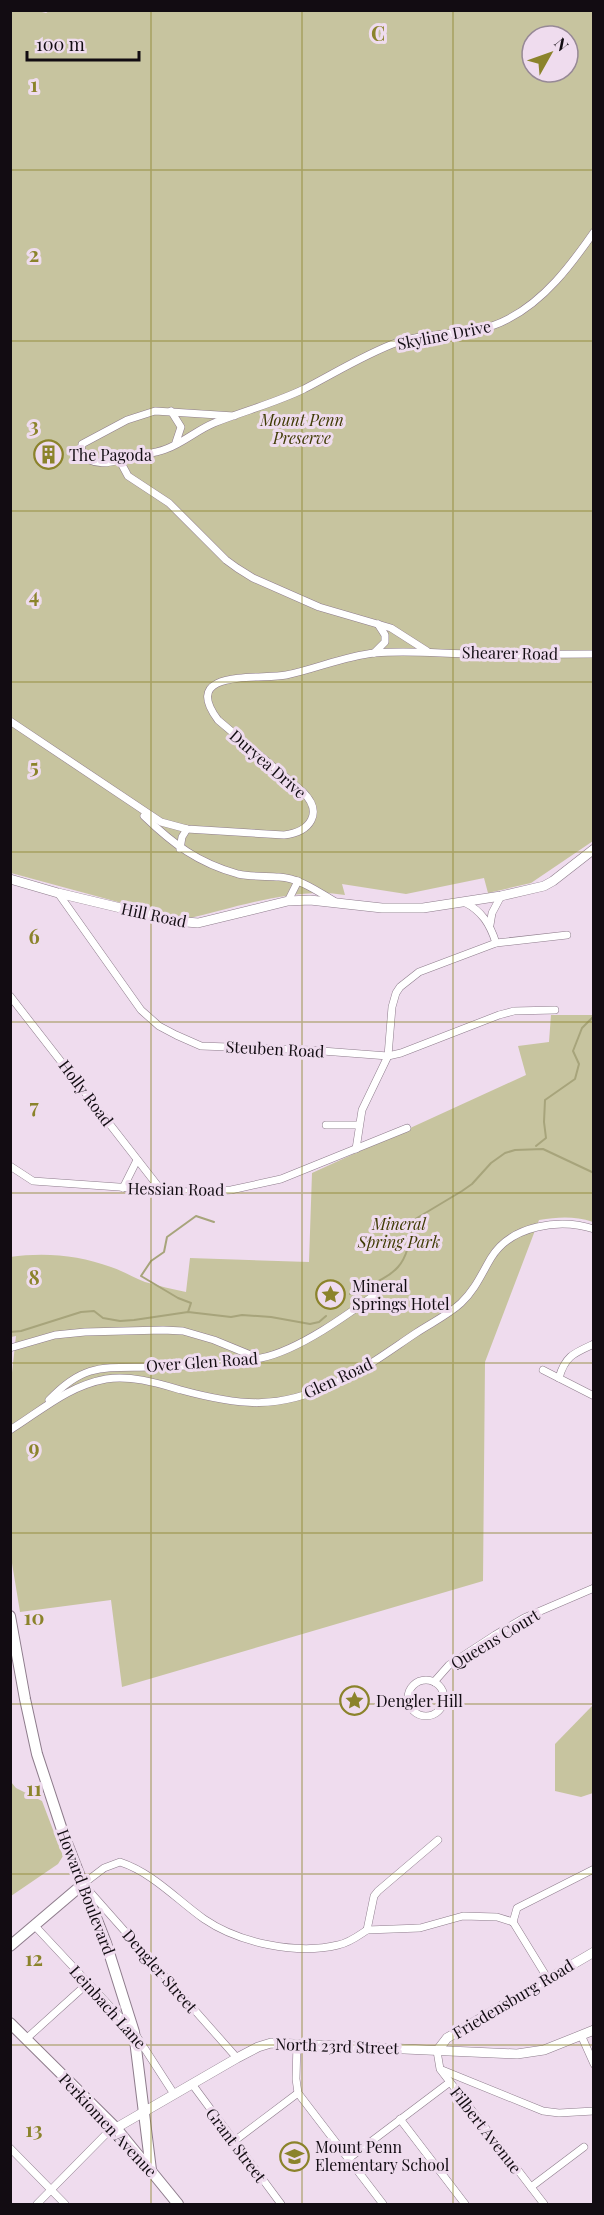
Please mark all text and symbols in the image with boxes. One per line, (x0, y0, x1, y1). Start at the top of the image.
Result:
text: C (371, 19, 385, 46)
scale bar (27, 24, 140, 62)
north arrow (520, 24, 580, 84)
text: 100 m (36, 32, 85, 56)
text: N (550, 33, 574, 56)
text: 1 (30, 70, 38, 97)
text: 2 (29, 240, 39, 267)
street label: Skyline Drive (395, 315, 493, 354)
park label: Mount Penn Preserve (259, 409, 344, 448)
text: 3 (29, 411, 39, 438)
building icon: The Pagoda (32, 439, 64, 471)
place label: The Pagoda (69, 444, 152, 465)
text: 4 (29, 581, 39, 608)
street label: Shearer Road (462, 641, 558, 664)
street label: Duryea Drive (226, 725, 311, 803)
text: 5 (29, 752, 39, 779)
street label: Hill Road (119, 897, 189, 932)
text: 6 (28, 922, 40, 949)
street label: Steuben Road (225, 1035, 325, 1062)
street label: Holly Road (55, 1055, 118, 1130)
text: 7 (29, 1092, 39, 1119)
street label: Hessian Road (127, 1177, 225, 1200)
park label: Mineral Spring Park (357, 1213, 440, 1252)
text: 8 (28, 1263, 40, 1290)
place label: Mineral Springs Hotel (352, 1275, 450, 1314)
place icon: Mineral Springs Hotel (315, 1279, 347, 1311)
street label: Over Glen Road (145, 1347, 259, 1376)
street label: Glen Road (300, 1352, 376, 1403)
text: 9 (28, 1433, 40, 1460)
text: 10 (24, 1603, 44, 1630)
street label: Queens Court (447, 1604, 543, 1673)
place icon: Dengler Hill (339, 1685, 371, 1717)
place label: Dengler Hill (376, 1690, 463, 1711)
text: 11 (26, 1774, 42, 1801)
street label: Howard Boulevard (53, 1826, 120, 1958)
street label: Dengler Street (118, 1925, 203, 2017)
text: 12 (25, 1944, 43, 1971)
street label: Friedensburg Road (448, 1954, 577, 2043)
street label: Leinbach Lane (65, 1961, 151, 2053)
street label: North 23rd Street (275, 2033, 400, 2058)
street label: Perkiomen Avenue (55, 2068, 162, 2181)
street label: Filbert Avenue (446, 2082, 527, 2177)
street label: Grant Street (201, 2103, 272, 2187)
text: 13 (25, 2115, 43, 2142)
place label: Mount Penn Elementary School (315, 2136, 450, 2175)
school or university icon: Mount Penn Elementary School (278, 2140, 310, 2172)

